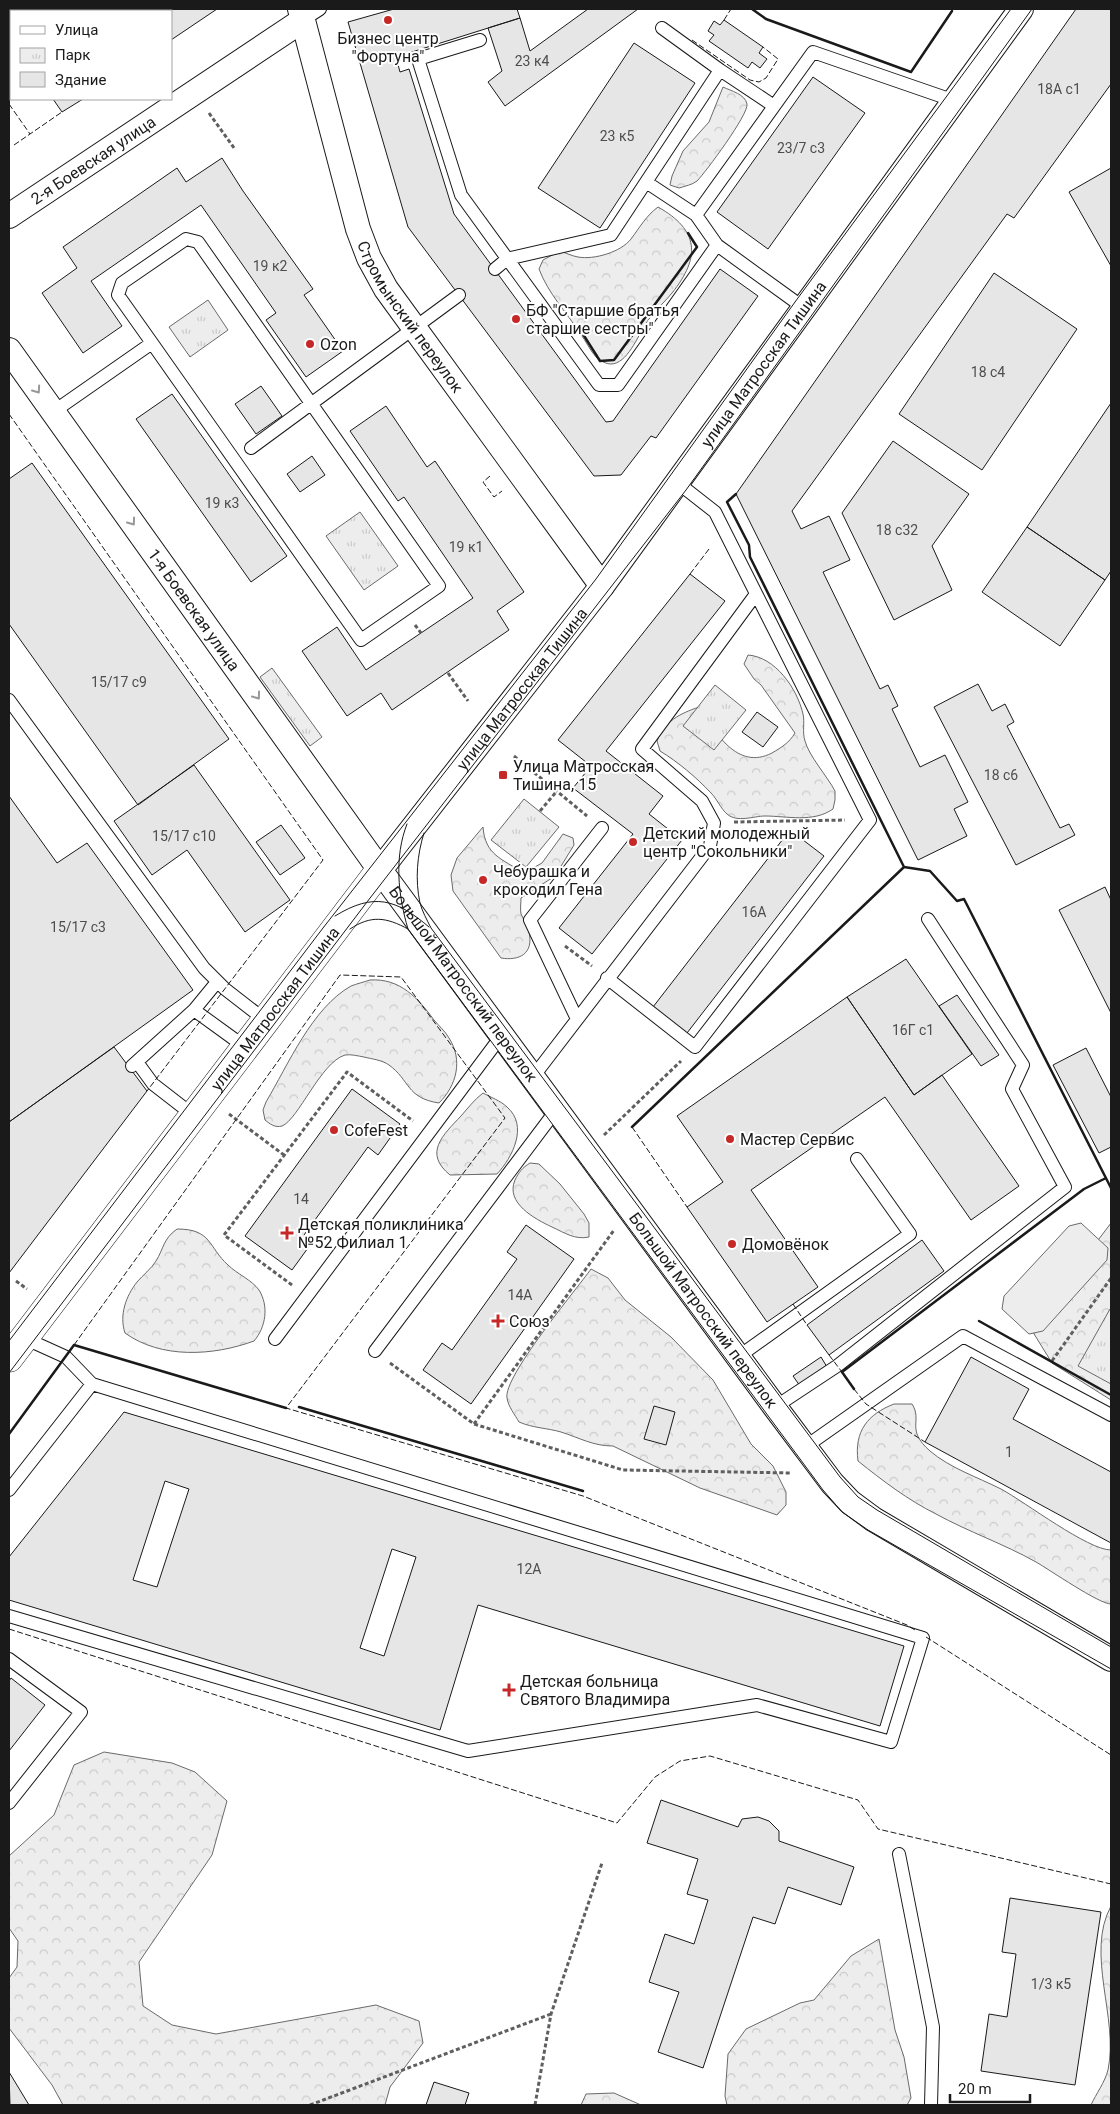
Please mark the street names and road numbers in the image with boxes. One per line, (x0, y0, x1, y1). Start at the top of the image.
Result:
street label: 2-я Боевская улица (28, 112, 159, 209)
street label: Стромынский переулок (353, 238, 467, 397)
street label: улица Матросская Тишина (697, 277, 830, 451)
street label: 1-я Боевская улица (144, 545, 244, 675)
street label: улица Матросская Тишина (453, 604, 591, 774)
street label: Большой Матросский переулок (385, 883, 542, 1086)
street label: улица Матросская Тишина (207, 923, 343, 1095)
street label: Большой Матросский переулок (625, 1209, 782, 1412)

